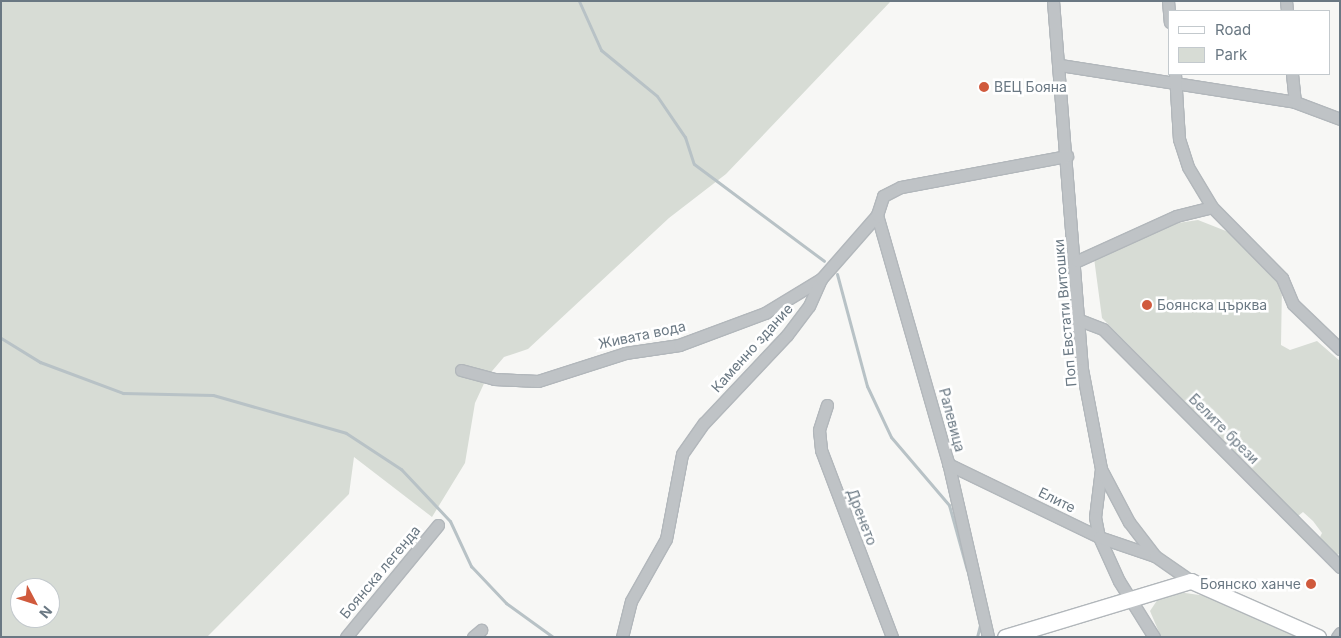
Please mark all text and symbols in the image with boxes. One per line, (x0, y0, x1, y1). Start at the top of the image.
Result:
legend (1168, 10, 1331, 75)
text: Road (1215, 20, 1251, 39)
text: Park (1215, 45, 1247, 64)
place label: ВЕЦ Бояна (994, 79, 1067, 95)
marker: ВЕЦ Бояна (978, 81, 990, 93)
street label: Поп Евстати Витошки (1050, 238, 1080, 388)
place label: Боянска църква (1157, 297, 1267, 313)
marker: Боянска църква (1141, 299, 1153, 311)
street label: Каменно здание (708, 300, 796, 396)
street label: Живата вода (597, 318, 687, 352)
street label: Ралевица (935, 386, 969, 454)
street label: Белите брези (1185, 390, 1263, 468)
street label: Елите (1036, 484, 1078, 516)
street label: Дренето (844, 486, 880, 548)
street label: Боянска легенда (336, 522, 424, 622)
place label: Боянско ханче (1200, 576, 1301, 592)
north arrow (10, 578, 60, 628)
marker: Боянско ханче (1305, 578, 1317, 590)
text: N (36, 603, 56, 622)

